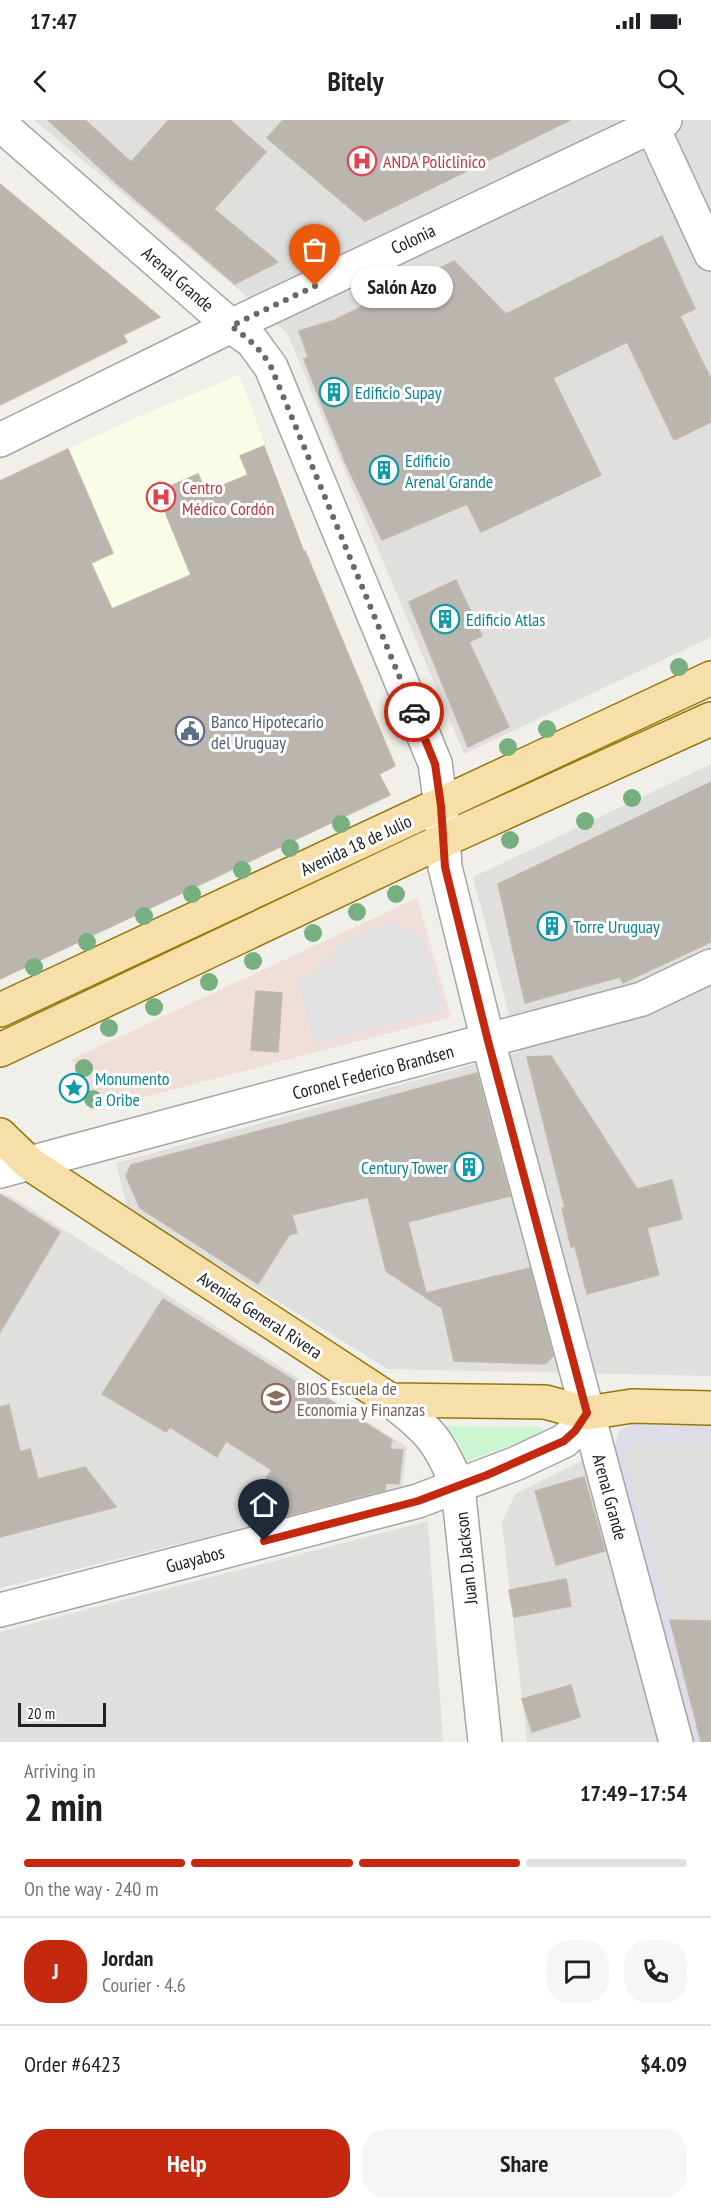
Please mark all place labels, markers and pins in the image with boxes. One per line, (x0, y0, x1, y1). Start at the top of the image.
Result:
hospital icon: ANDA Policlinico (346, 145, 378, 177)
place label: ANDA Policlinico (383, 150, 486, 173)
pin (289, 224, 340, 286)
callout: Salón Azo (351, 265, 453, 307)
building icon: Edificio Supay (318, 376, 350, 408)
place label: Edificio Supay (355, 381, 442, 404)
place label: Edificio Arenal Grande (405, 449, 493, 493)
building icon: Edificio Arenal Grande (368, 454, 400, 486)
place label: Centro Médico Cordón (182, 476, 274, 520)
hospital icon: Centro Médico Cordón (145, 481, 177, 513)
building icon: Edificio Atlas (429, 603, 461, 635)
place label: Edificio Atlas (466, 608, 545, 631)
place label: Banco Hipotecario del Uruguay (211, 710, 324, 754)
public building icon: Banco Hipotecario del Uruguay (174, 715, 206, 747)
building icon: Torre Uruguay (536, 910, 568, 942)
place label: Torre Uruguay (573, 915, 660, 938)
place label: Monumento a Oribe (95, 1067, 170, 1111)
place icon: Monumento a Oribe (58, 1072, 90, 1104)
building icon: Century Tower (453, 1151, 485, 1183)
place label: Century Tower (361, 1156, 448, 1179)
place label: BIOS Escuela de Economia y Finanzas (297, 1377, 425, 1421)
school or university icon: BIOS Escuela de Economia y Finanzas (260, 1382, 292, 1414)
pin (238, 1479, 289, 1541)

